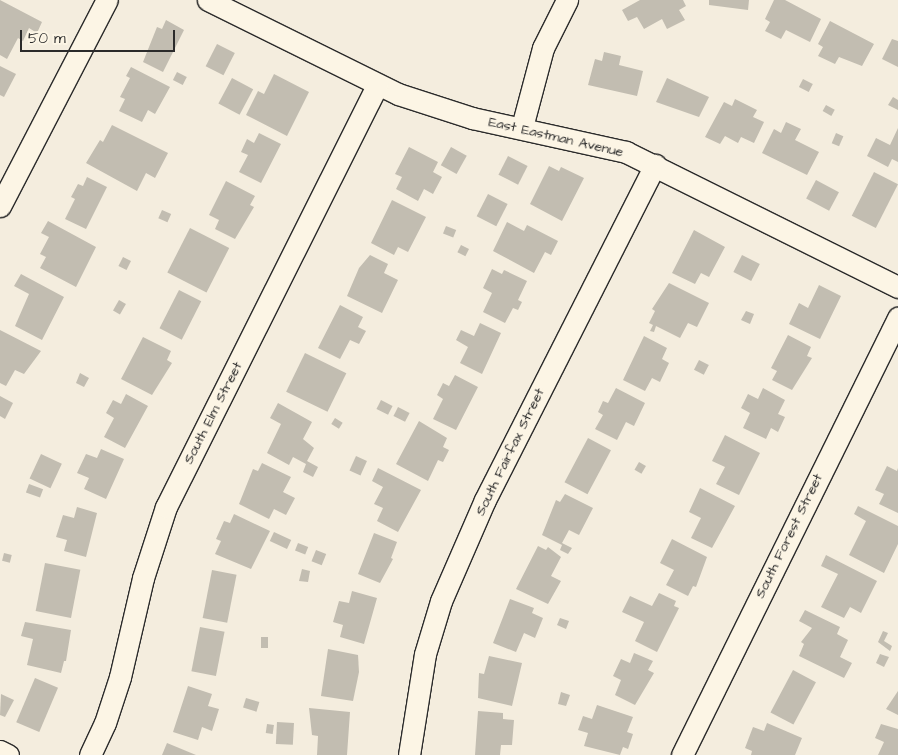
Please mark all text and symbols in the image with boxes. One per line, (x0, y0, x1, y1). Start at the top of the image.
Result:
scale bar (22, 20, 178, 52)
text: 50 m (28, 28, 66, 49)
street label: East Eastman Avenue (487, 113, 625, 161)
street label: South Elm Street (180, 359, 246, 467)
street label: South Fairfax Street (472, 386, 548, 518)
street label: South Forest Street (752, 471, 826, 601)

